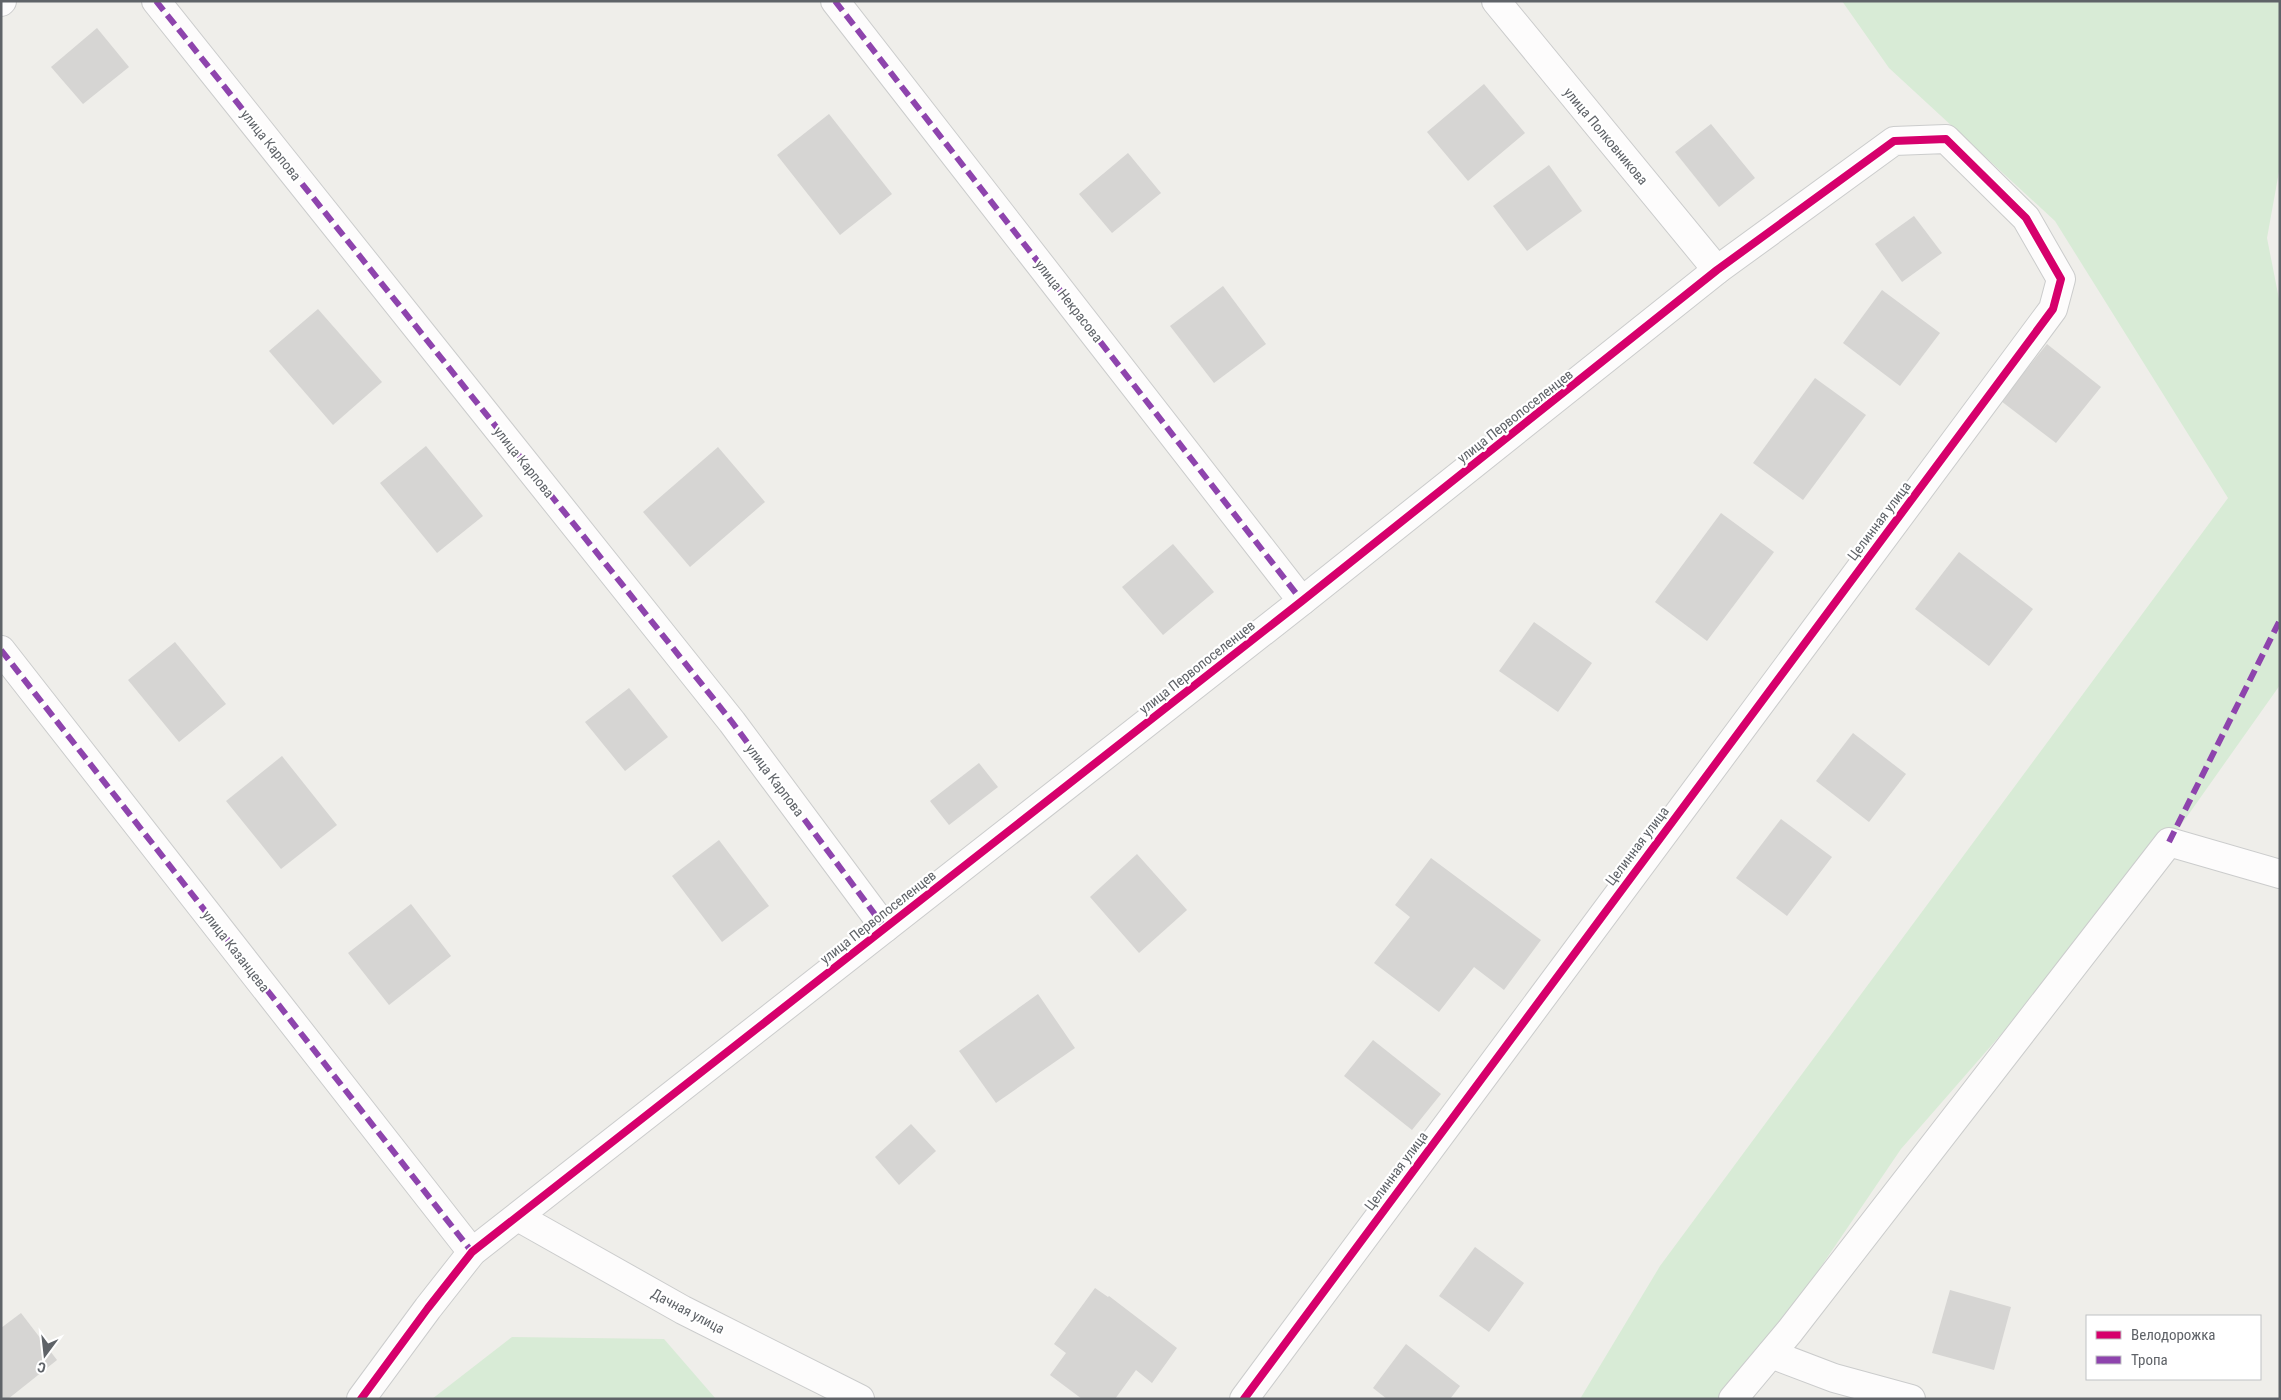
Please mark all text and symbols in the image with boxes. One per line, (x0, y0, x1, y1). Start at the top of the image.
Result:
street label: улица Полковникова (1561, 84, 1651, 188)
street label: улица Карпова (238, 106, 304, 184)
street label: улица Некрасова (1032, 257, 1106, 345)
street label: улица Первопоселенцев (1454, 366, 1576, 466)
street label: улица Карпова (491, 423, 557, 501)
street label: Целинная улица (1844, 478, 1914, 564)
street label: улица Первопоселенцев (1136, 617, 1258, 717)
street label: улица Карпова (743, 741, 807, 819)
street label: Целинная улица (1602, 803, 1672, 889)
street label: улица Первопоселенцев (817, 867, 939, 967)
street label: улица Казанцева (199, 907, 273, 995)
street label: Целинная улица (1361, 1128, 1431, 1214)
street label: Дачная улица (649, 1285, 727, 1337)
legend (2086, 1315, 2261, 1380)
text: Велодорожка (2131, 1326, 2216, 1344)
north arrow (20, 1330, 70, 1380)
text: Тропа (2131, 1351, 2168, 1369)
text: С (36, 1359, 48, 1376)

